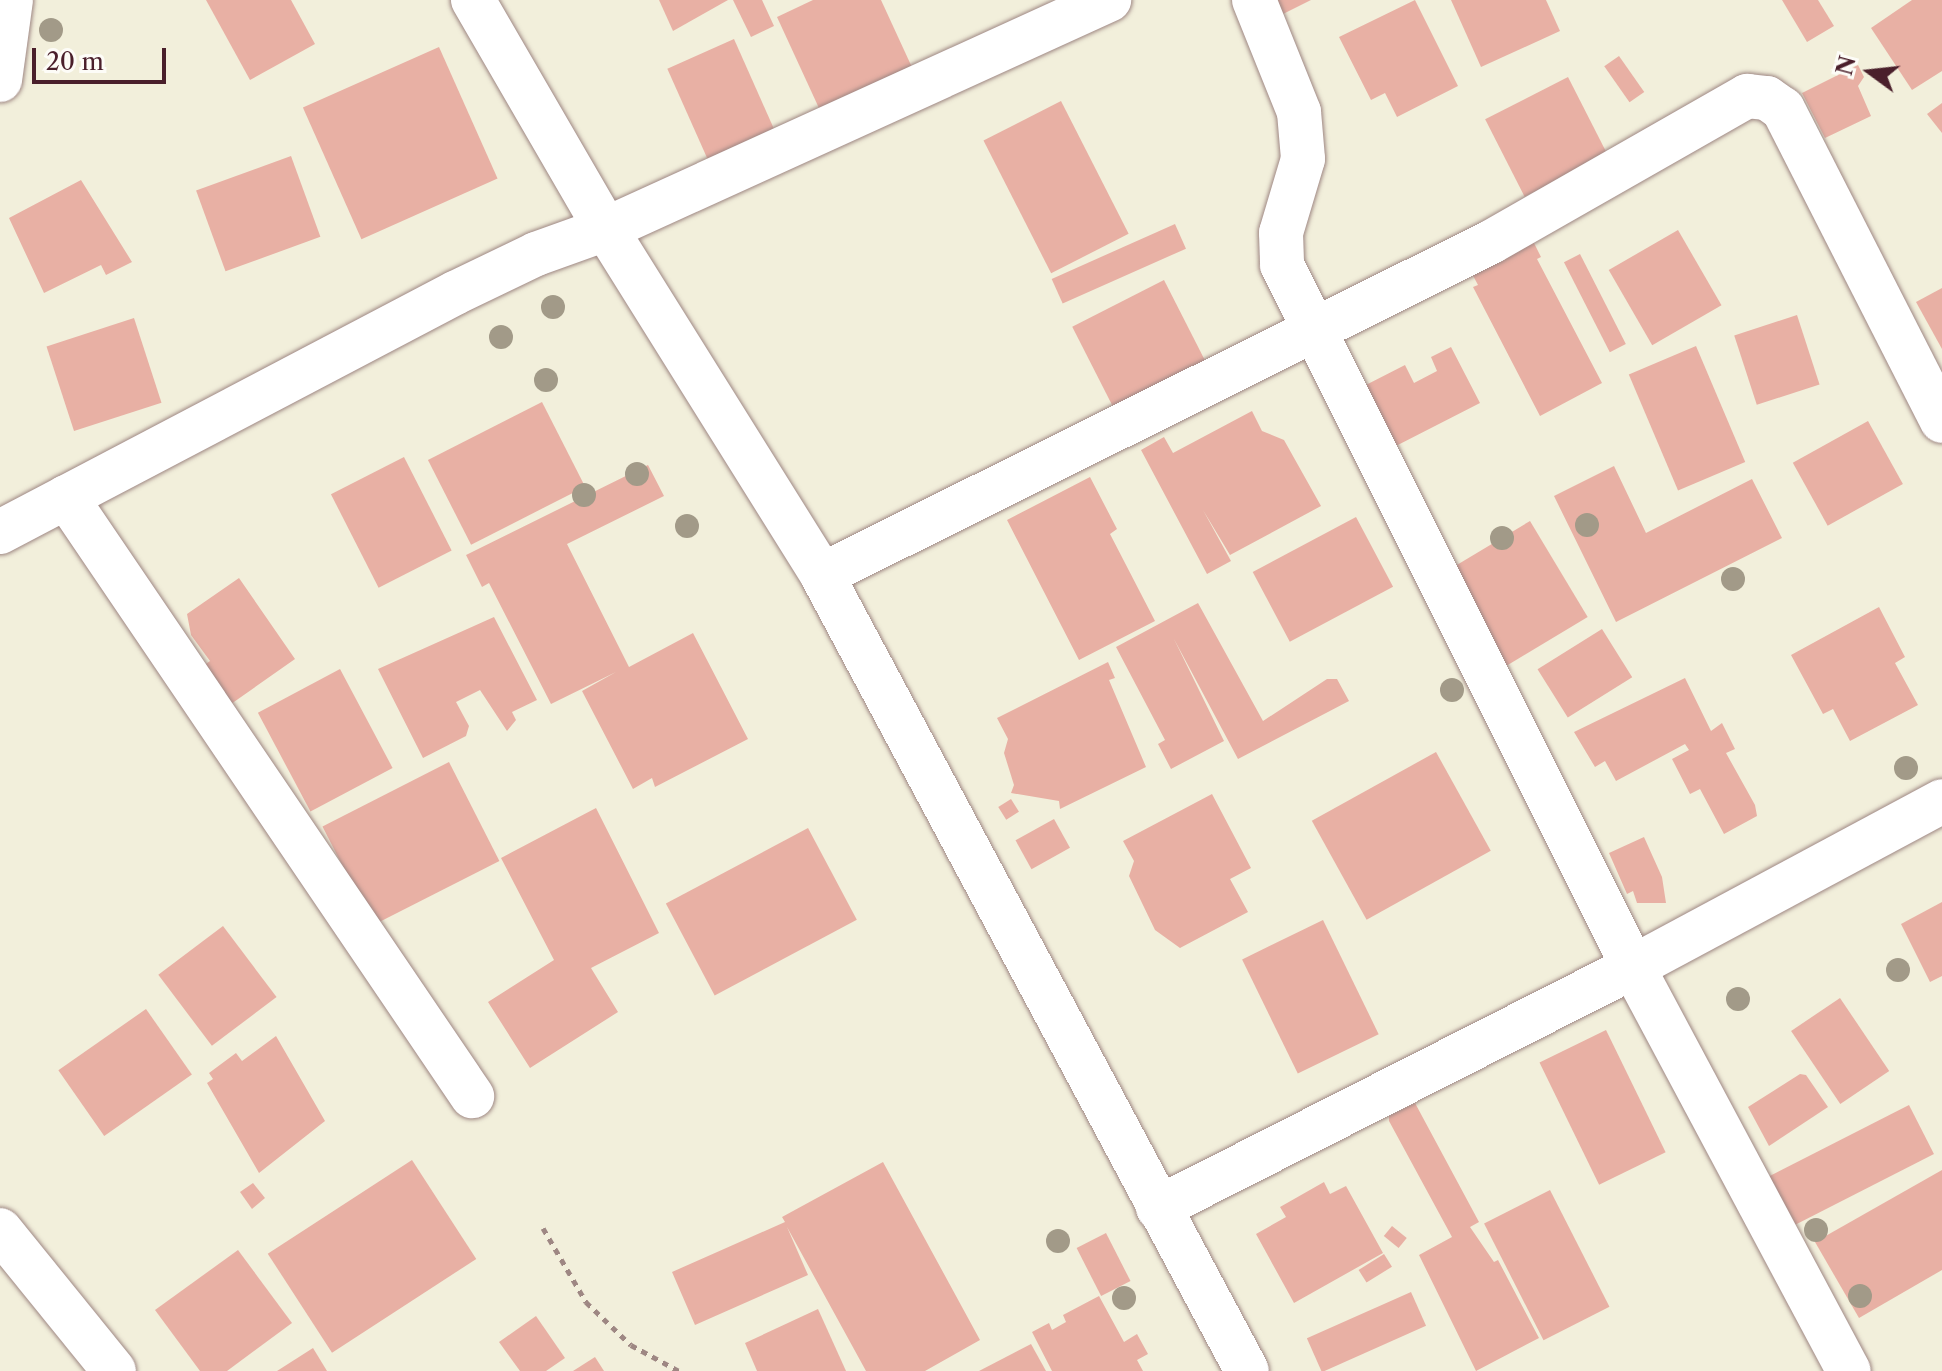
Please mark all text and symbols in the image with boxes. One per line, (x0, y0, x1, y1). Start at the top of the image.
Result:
scale bar (36, 32, 170, 82)
north arrow (1830, 32, 1910, 112)
text: 20 m (46, 47, 104, 76)
text: N (1831, 53, 1862, 78)

